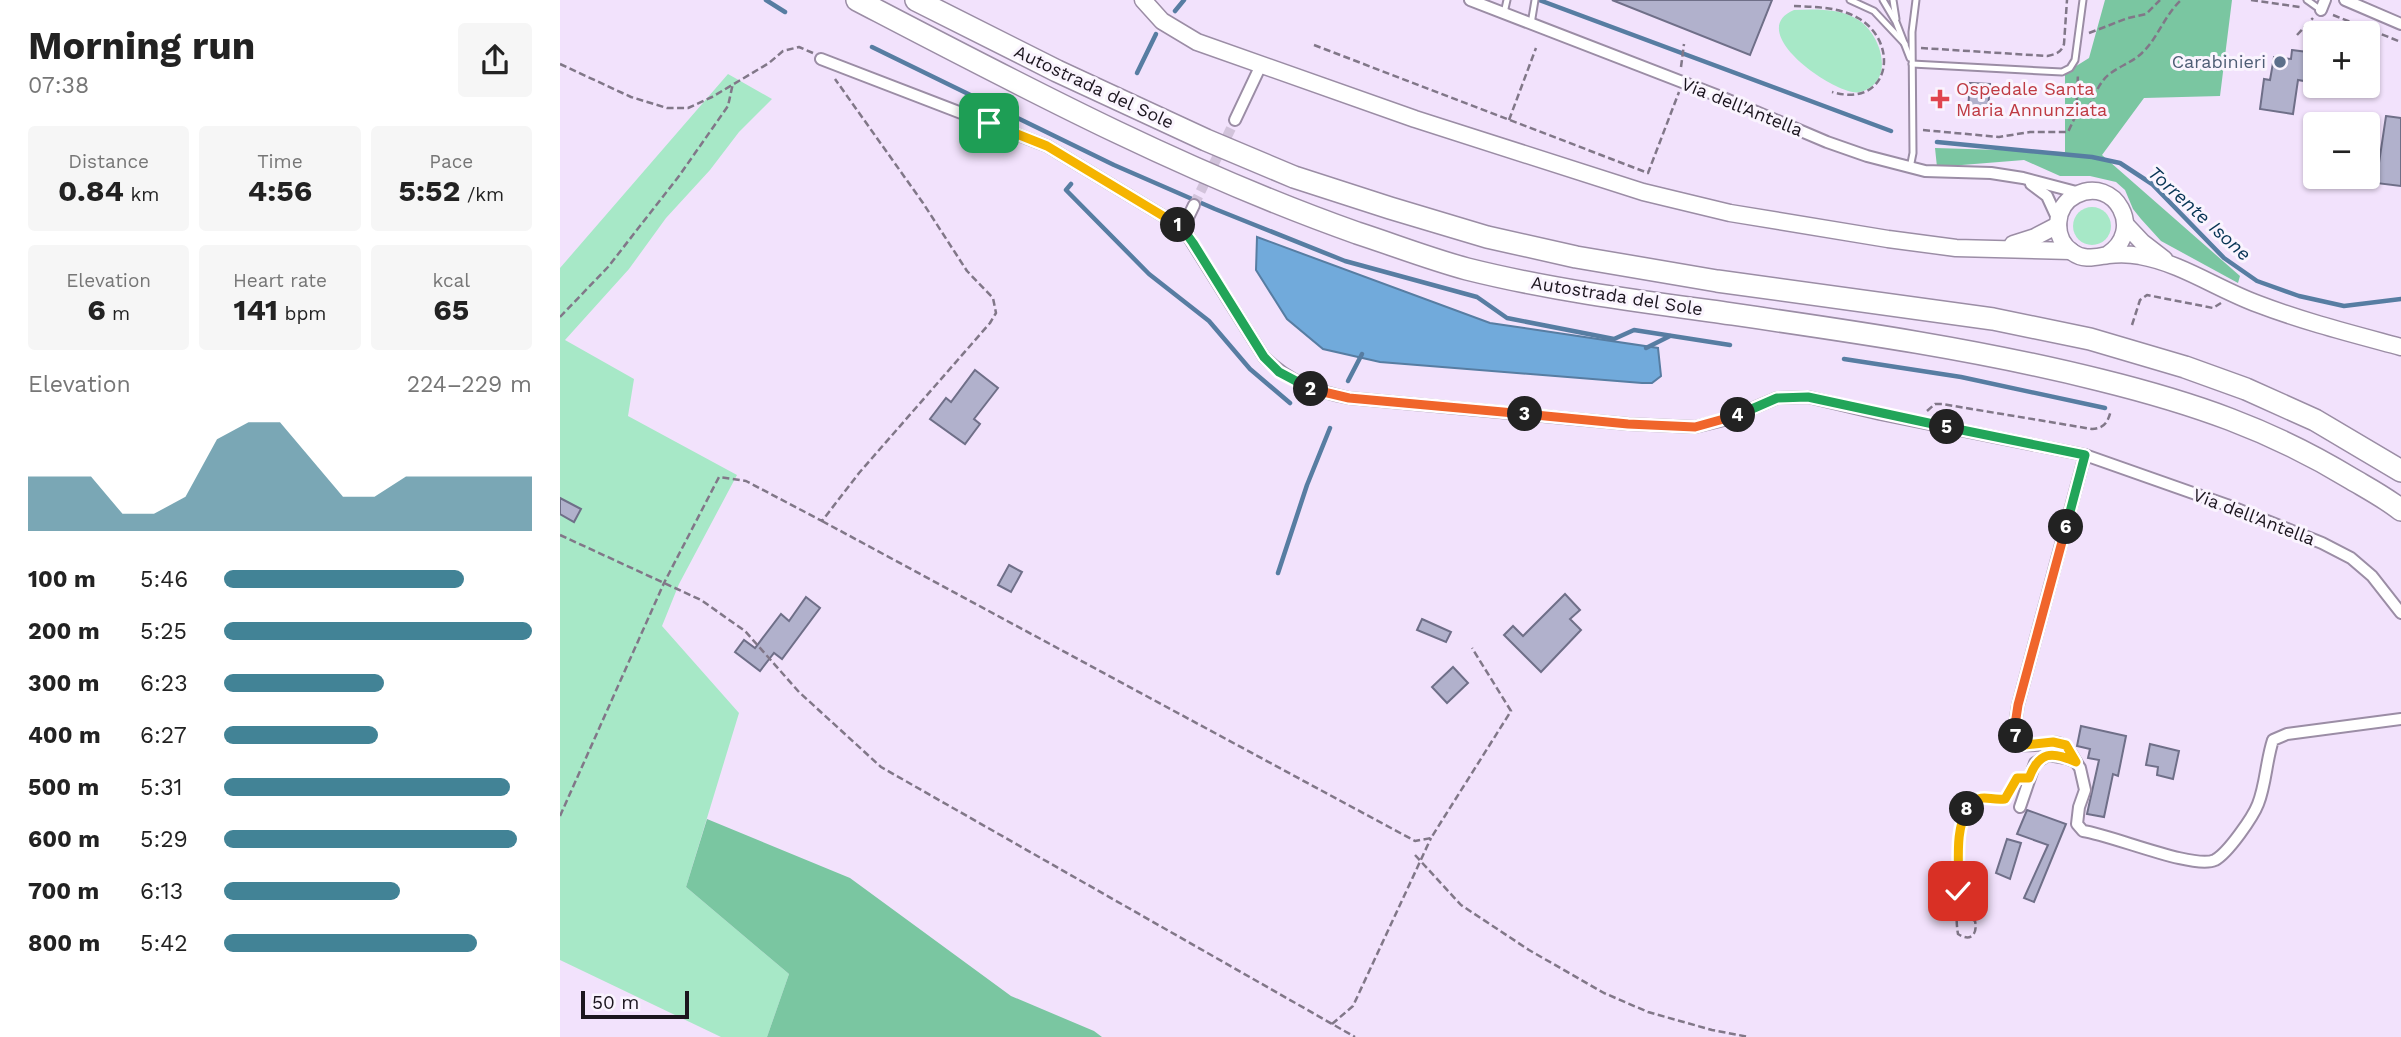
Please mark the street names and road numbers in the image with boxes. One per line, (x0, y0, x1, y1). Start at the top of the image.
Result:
street label: Autostrada del Sole (1011, 40, 1177, 133)
street label: Via dell'Antella (1678, 73, 1806, 140)
street label: Autostrada del Sole (1530, 272, 1704, 319)
street label: Via dell'Antella (2190, 484, 2318, 549)

